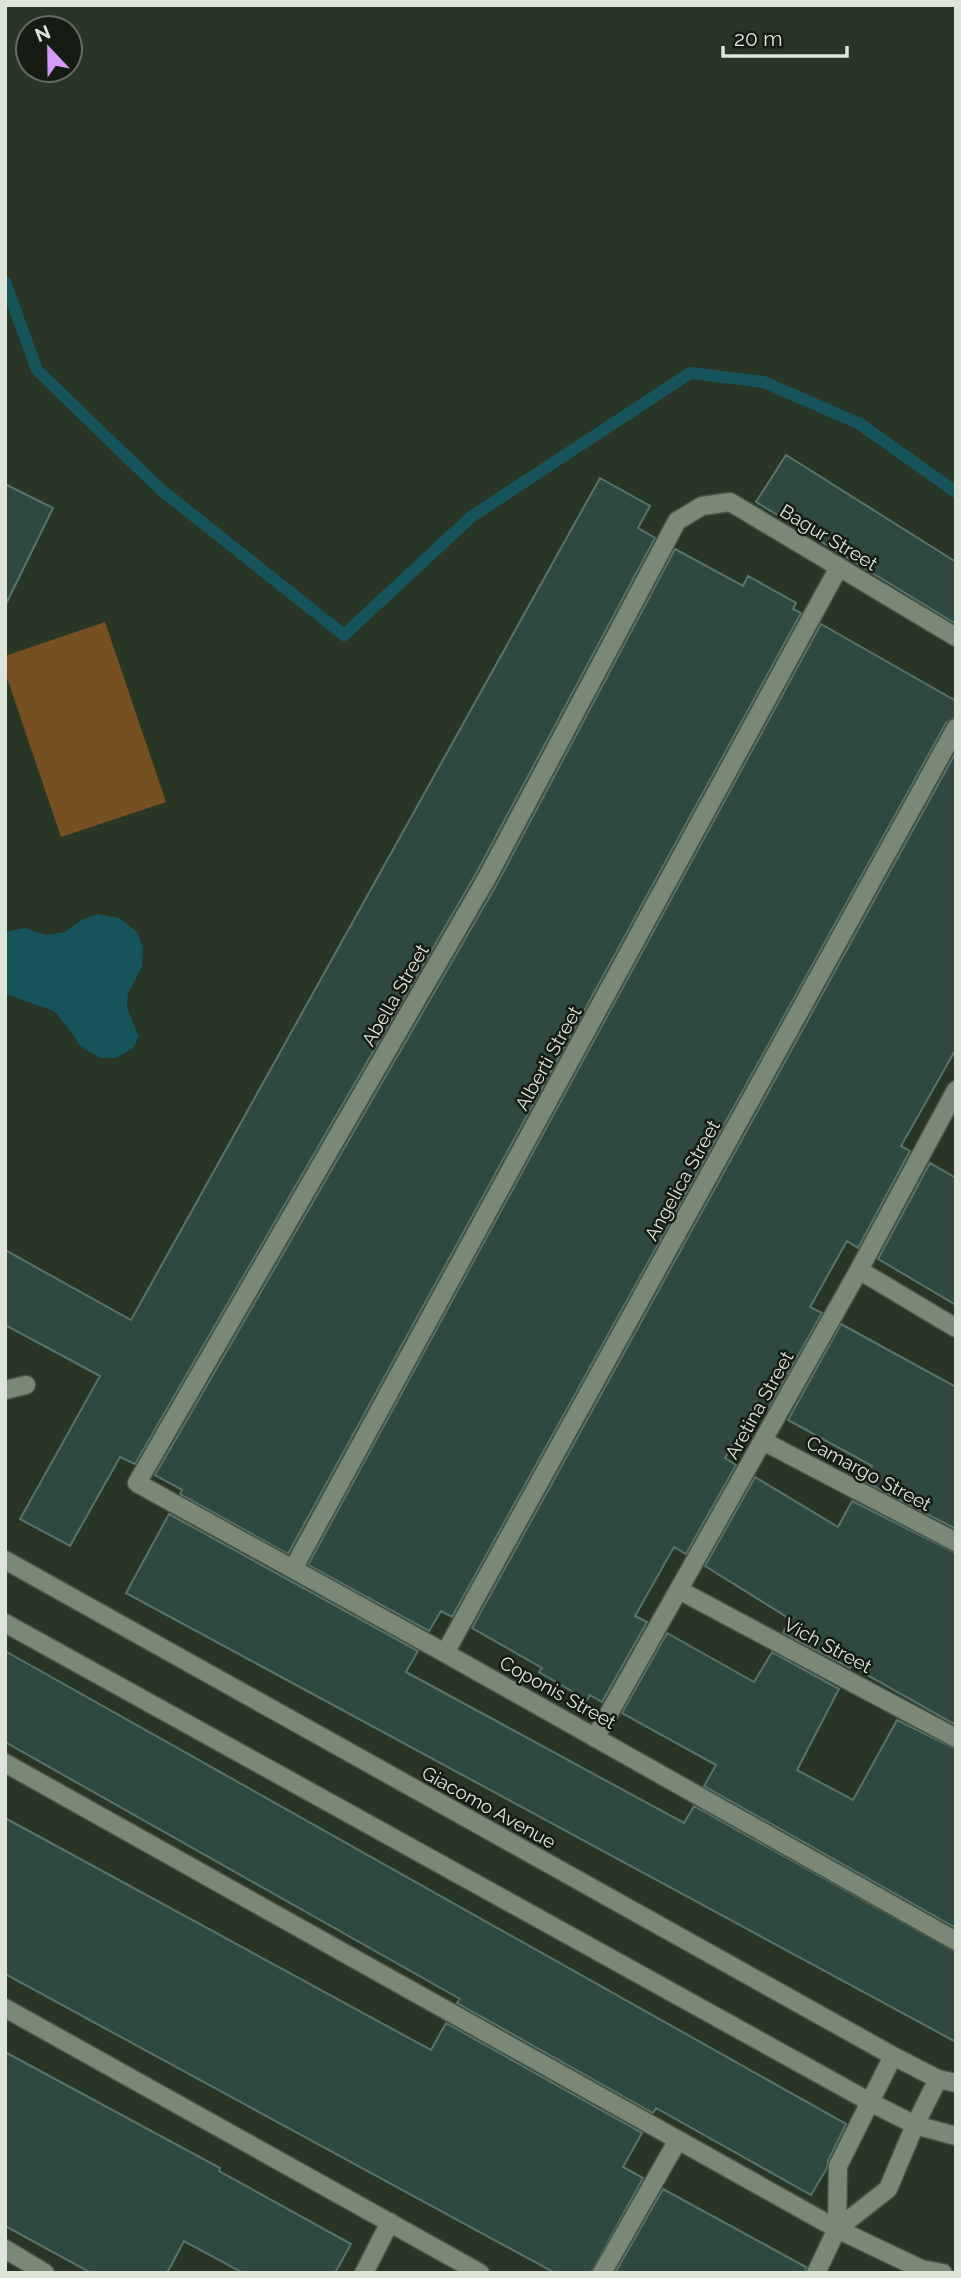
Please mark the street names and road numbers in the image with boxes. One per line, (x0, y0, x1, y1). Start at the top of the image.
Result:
street label: Bagur Street (776, 499, 882, 575)
street label: Abella Street (357, 940, 433, 1050)
street label: Alberti Street (510, 1002, 586, 1114)
street label: Angelica Street (640, 1115, 725, 1244)
street label: Aretina Street (720, 1347, 798, 1463)
street label: Camargo Street (803, 1431, 936, 1515)
street label: Vich Street (780, 1613, 876, 1678)
street label: Coponis Street (496, 1651, 620, 1733)
street label: Giacomo Avenue (418, 1761, 560, 1853)

